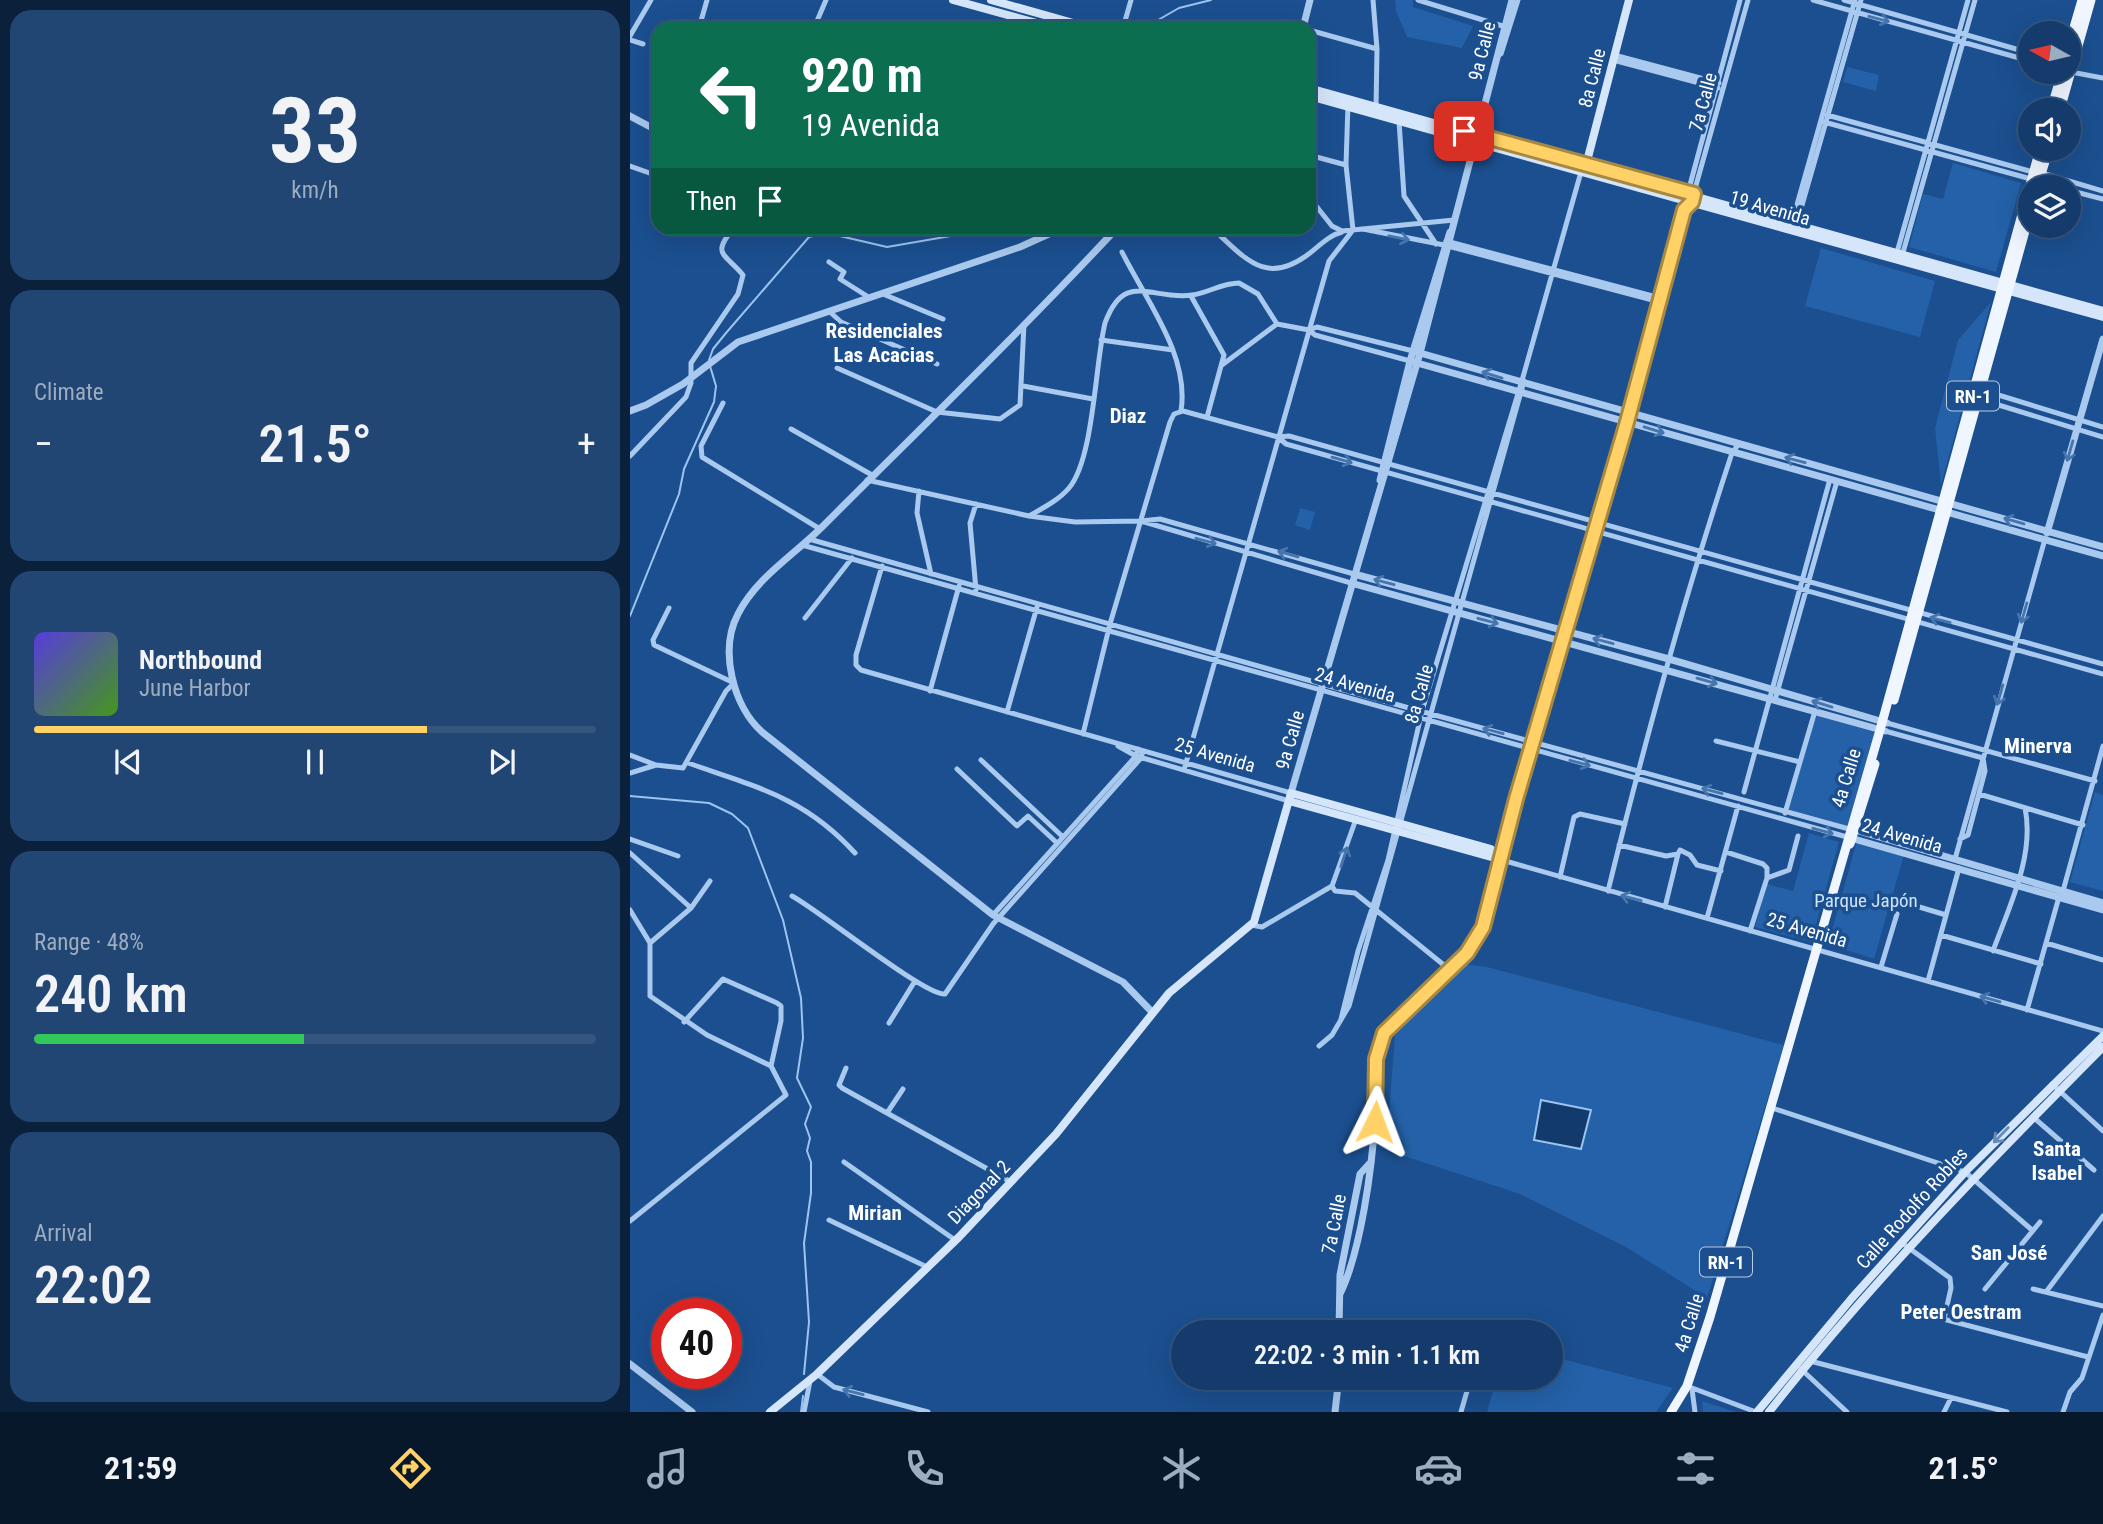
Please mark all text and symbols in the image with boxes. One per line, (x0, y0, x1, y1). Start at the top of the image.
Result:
one-way arrow (1868, 13, 1890, 26)
street label: 9a Calle (1464, 19, 1500, 83)
north arrow (2018, 21, 2081, 84)
map controls (2018, 21, 2081, 238)
street label: 8a Calle (1574, 46, 1610, 110)
text: 920 m (801, 47, 923, 104)
icon: left (686, 49, 777, 140)
street label: 7a Calle (1684, 70, 1722, 134)
text: 33 (269, 78, 361, 184)
button: sound (2018, 98, 2081, 161)
pin (1434, 101, 1494, 161)
text: 19 Avenida (801, 106, 940, 144)
icon: arrive (1445, 112, 1483, 150)
button: layers (2018, 175, 2081, 238)
text: km/h (291, 177, 339, 204)
icon: arrive (751, 182, 789, 220)
text: Then (686, 186, 737, 216)
street label: 19 Avenida (1727, 186, 1813, 230)
one-way arrow (1387, 232, 1410, 245)
district label: Residenciales Las Acacias (825, 319, 943, 367)
one-way arrow (1482, 368, 1504, 381)
text: Climate (34, 379, 104, 406)
road number: RN-1 (1947, 382, 1999, 410)
district label: Diaz (1110, 404, 1146, 428)
text: 21.5° (258, 414, 372, 475)
text: − (34, 422, 53, 466)
text: + (577, 422, 596, 466)
one-way arrow (1643, 424, 1665, 437)
one-way arrow (2063, 439, 2076, 462)
one-way arrow (1784, 453, 1807, 466)
one-way arrow (1331, 454, 1353, 467)
one-way arrow (2003, 514, 2025, 527)
one-way arrow (1195, 535, 1217, 548)
one-way arrow (1278, 547, 1300, 560)
one-way arrow (1373, 574, 1395, 587)
one-way arrow (2016, 602, 2029, 624)
one-way arrow (1929, 612, 1951, 625)
one-way arrow (1476, 615, 1499, 628)
one-way arrow (1592, 634, 1614, 647)
text: Northbound (139, 645, 262, 675)
street label: 8a Calle (1400, 662, 1438, 726)
street label: 24 Avenida (1312, 663, 1398, 707)
text: June Harbor (139, 675, 251, 702)
one-way arrow (1696, 675, 1718, 688)
one-way arrow (1993, 684, 2006, 706)
one-way arrow (1811, 696, 1833, 709)
street label: 9a Calle (1271, 708, 1309, 772)
one-way arrow (1482, 723, 1504, 736)
street label: 25 Avenida (1172, 733, 1258, 777)
district label: Minerva (2004, 734, 2072, 758)
icon: previous (109, 743, 147, 781)
icon: pause (296, 743, 334, 781)
icon: next (483, 743, 521, 781)
street label: 4a Calle (1826, 746, 1866, 810)
one-way arrow (1569, 758, 1591, 771)
one-way arrow (1702, 783, 1724, 796)
street label: 24 Avenida (1859, 814, 1945, 858)
one-way arrow (1812, 825, 1834, 838)
one-way arrow (1338, 846, 1351, 868)
park label: Parque Japón (1814, 889, 1918, 912)
one-way arrow (1620, 891, 1643, 904)
street label: 25 Avenida (1764, 908, 1850, 952)
text: Range · 48% (34, 929, 144, 956)
text: 240 km (34, 964, 188, 1025)
one-way arrow (1979, 992, 2001, 1005)
position arrow (1338, 1085, 1412, 1159)
one-way arrow (1993, 1126, 2010, 1143)
district label: Santa Isabel (2032, 1137, 2082, 1185)
street label: Calle Rodolfo Robles (1851, 1142, 1973, 1274)
street label: Diagonal 2 (943, 1155, 1015, 1229)
street label: 7a Calle (1317, 1192, 1351, 1256)
district label: Mirian (848, 1201, 902, 1225)
text: Arrival (34, 1220, 93, 1247)
district label: San José (1971, 1241, 2047, 1265)
road number: RN-1 (1700, 1247, 1752, 1276)
text: 22:02 (34, 1255, 152, 1316)
street label: 4a Calle (1669, 1291, 1709, 1355)
speed limit sign: 40 (651, 1298, 742, 1389)
district label: Peter Oestram (1901, 1300, 2021, 1324)
text: 22:02 · 3 min · 1.1 km (1254, 1340, 1480, 1370)
one-way arrow (842, 1385, 864, 1398)
icon: directions (386, 1444, 435, 1493)
icon: music (643, 1444, 692, 1493)
icon: phone (900, 1444, 949, 1493)
icon: climate (1157, 1444, 1206, 1493)
icon: car (1414, 1444, 1463, 1493)
icon: filters (1671, 1444, 1720, 1493)
text: 21:59 (104, 1449, 178, 1487)
text: 21.5° (1929, 1449, 1999, 1487)

